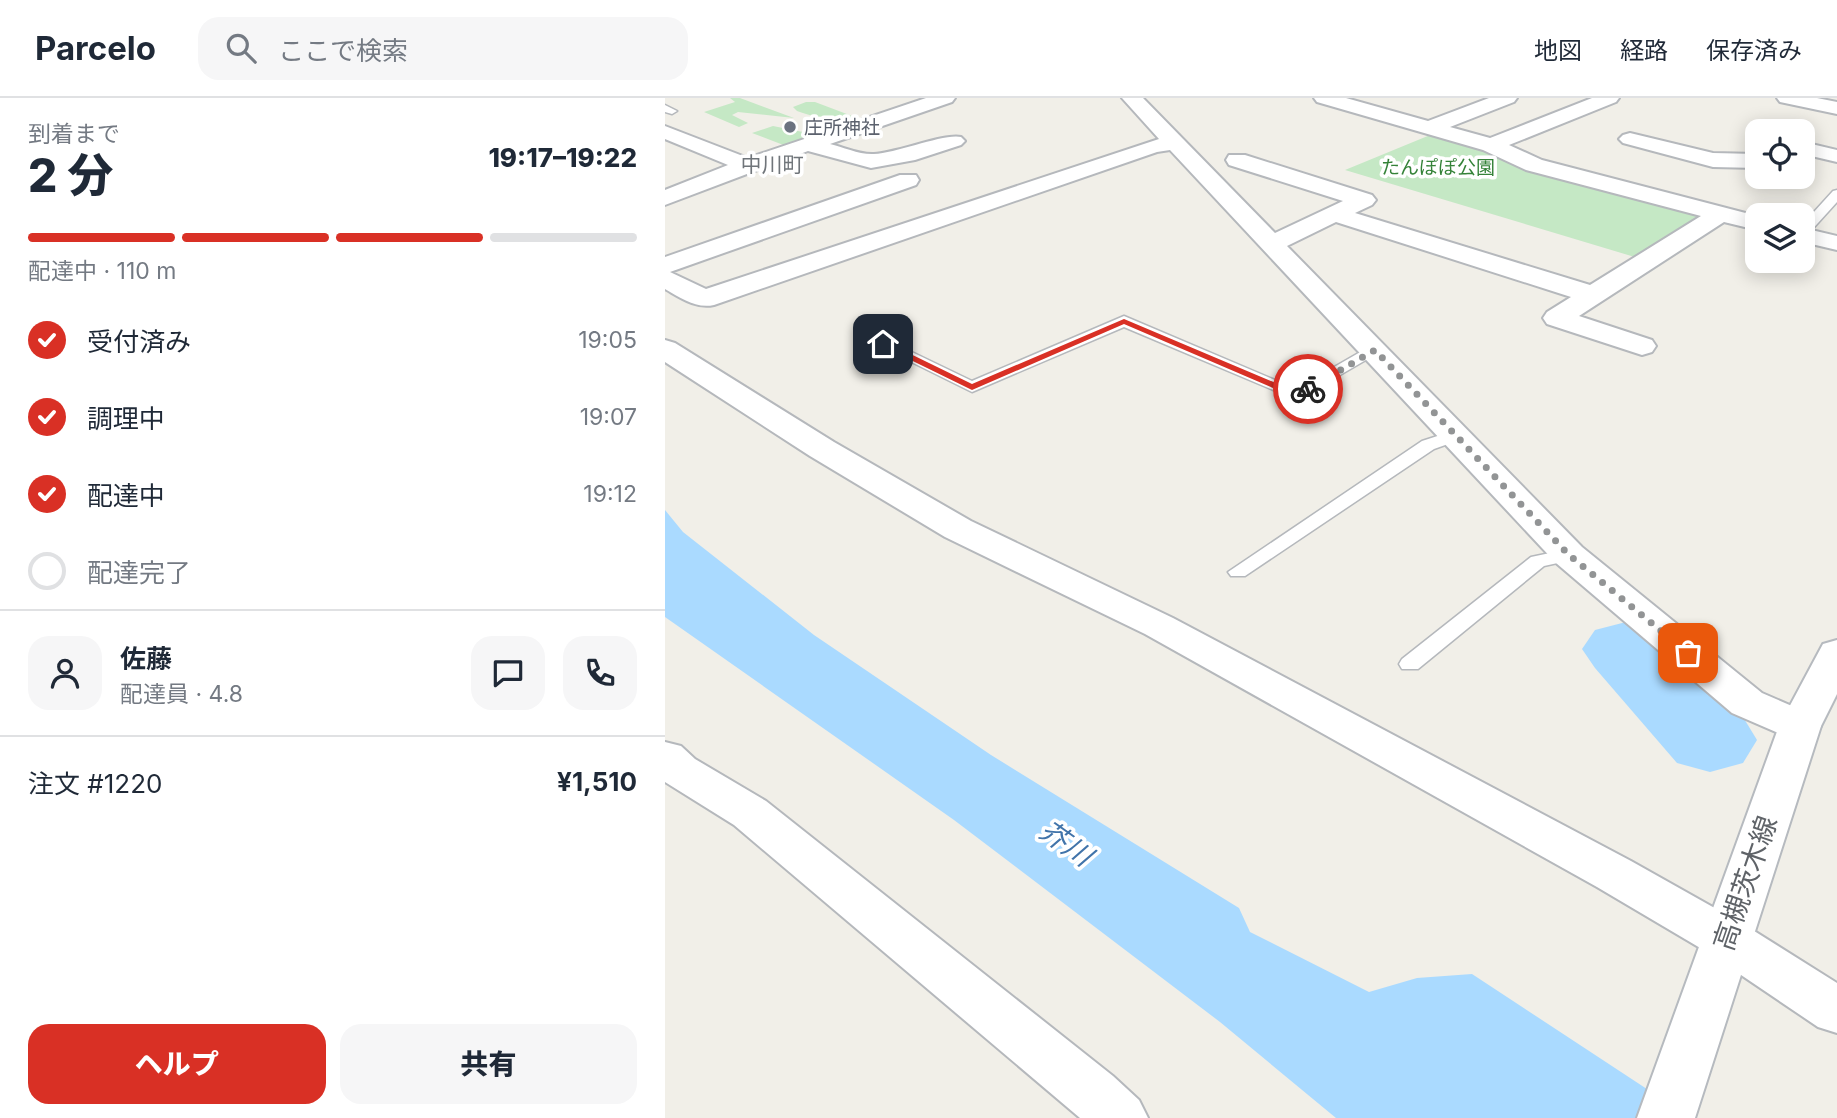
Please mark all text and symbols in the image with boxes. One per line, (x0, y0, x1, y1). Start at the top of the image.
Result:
search box (198, 17, 688, 80)
text: Parcelo (35, 28, 156, 68)
icon: search (222, 29, 260, 67)
text: ここで検索 (278, 35, 408, 66)
text: 地図 (1534, 36, 1582, 65)
text: 経路 (1620, 36, 1668, 65)
text: 保存済み (1706, 36, 1802, 65)
place label: 庄所神社 (804, 116, 880, 139)
marker: 庄所神社 (782, 119, 798, 135)
map controls (1745, 119, 1815, 273)
button: locate (1745, 119, 1815, 189)
text: 到着まで (28, 120, 120, 148)
text: 19:17–19:22 (488, 142, 637, 173)
text: 2 分 (28, 147, 113, 203)
district label: 中川町 (741, 152, 804, 177)
park label: たんぽぽ公園 (1381, 156, 1495, 179)
button: layers (1745, 203, 1815, 273)
text: 配達中 · 110 m (28, 257, 176, 285)
pin (853, 314, 913, 374)
icon: check (28, 321, 66, 359)
icon: home (864, 325, 902, 363)
text: 受付済み (87, 326, 191, 357)
text: 19:05 (578, 326, 637, 354)
courier (1273, 354, 1343, 424)
icon: bike (1289, 370, 1327, 408)
icon: check (28, 398, 66, 436)
text: 調理中 (87, 403, 165, 434)
text: 19:07 (580, 403, 637, 431)
icon: check (28, 475, 66, 513)
text: 配達中 (87, 480, 165, 511)
text: 19:12 (583, 480, 637, 508)
text: 配達完了 (87, 557, 191, 588)
pin (1658, 623, 1718, 683)
icon: bag (1669, 634, 1707, 672)
button: person (28, 636, 102, 710)
button: chat (471, 636, 545, 710)
button: phone (563, 636, 637, 710)
text: 佐藤 (120, 643, 172, 674)
text: 配達員 · 4.8 (120, 680, 243, 708)
text: ¥1,510 (557, 766, 637, 797)
text: 注文 #1220 (28, 768, 162, 799)
street label: 高槻茨木線 (1706, 811, 1784, 955)
water label: 芥川 (1033, 813, 1101, 875)
button: ヘルプ (28, 1024, 326, 1104)
button: 共有 (340, 1024, 637, 1104)

